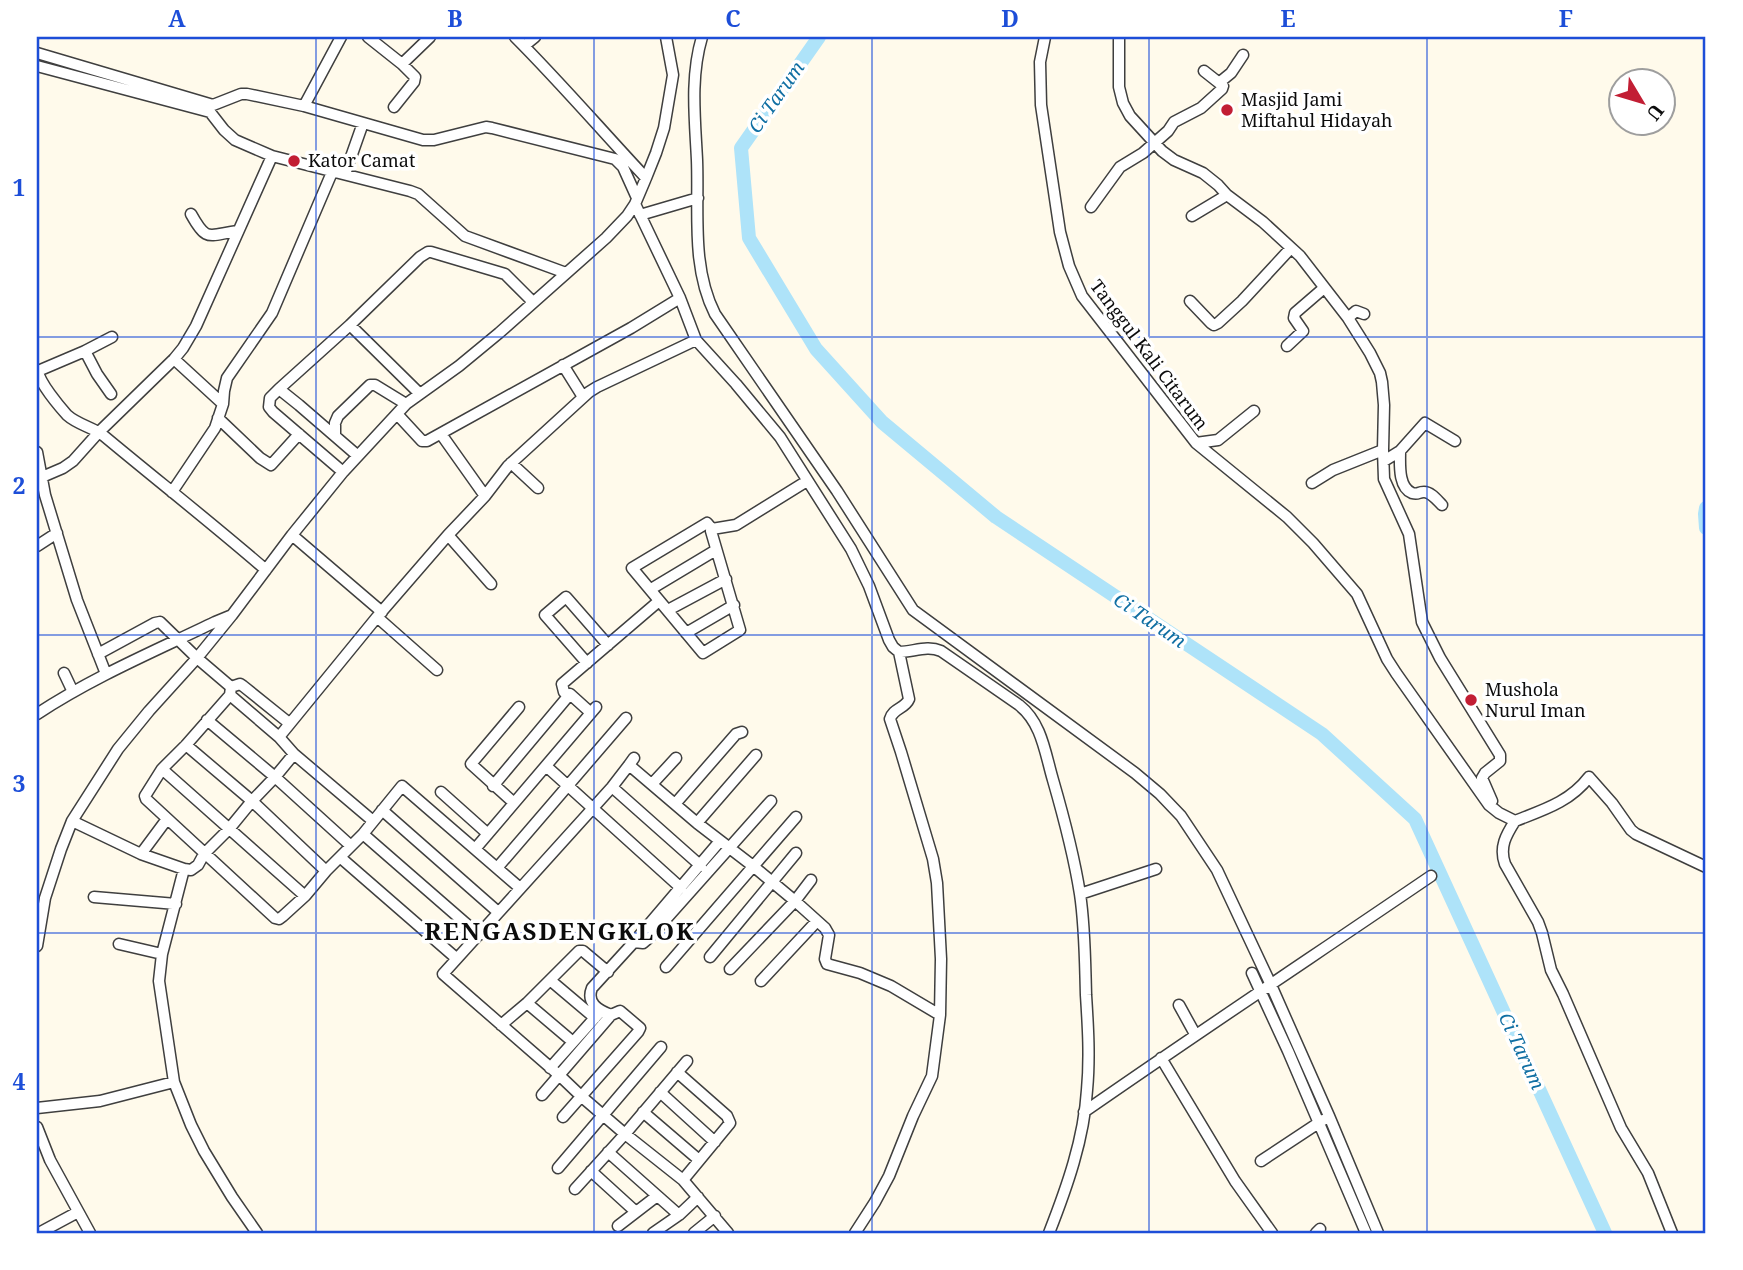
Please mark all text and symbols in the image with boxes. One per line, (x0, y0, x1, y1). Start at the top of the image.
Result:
text: A (168, 2, 186, 34)
text: B (447, 2, 463, 34)
text: C (725, 2, 741, 34)
text: D (1001, 2, 1019, 34)
text: E (1280, 2, 1296, 34)
text: F (1559, 2, 1573, 34)
water label: Ci Tarum (742, 56, 810, 138)
north arrow (1606, 66, 1676, 136)
place label: Masjid Jami Miftahul Hidayah (1241, 87, 1392, 132)
text: U (1641, 99, 1670, 126)
marker: Masjid Jami Miftahul Hidayah (1219, 102, 1235, 118)
place label: Kator Camat (308, 148, 415, 172)
marker: Kator Camat (286, 153, 302, 169)
text: 1 (13, 171, 26, 203)
street label: Tanggul Kali Citarum (1085, 274, 1214, 434)
text: 2 (13, 469, 26, 501)
water label: Ci Tarum (1109, 586, 1191, 654)
place label: Mushola Nurul Iman (1485, 677, 1586, 722)
marker: Mushola Nurul Iman (1463, 692, 1479, 708)
text: 3 (13, 767, 26, 799)
district label: RENGASDENGKLOK (424, 914, 696, 947)
water label: Ci Tarum (1493, 1008, 1551, 1094)
text: 4 (13, 1065, 26, 1097)

